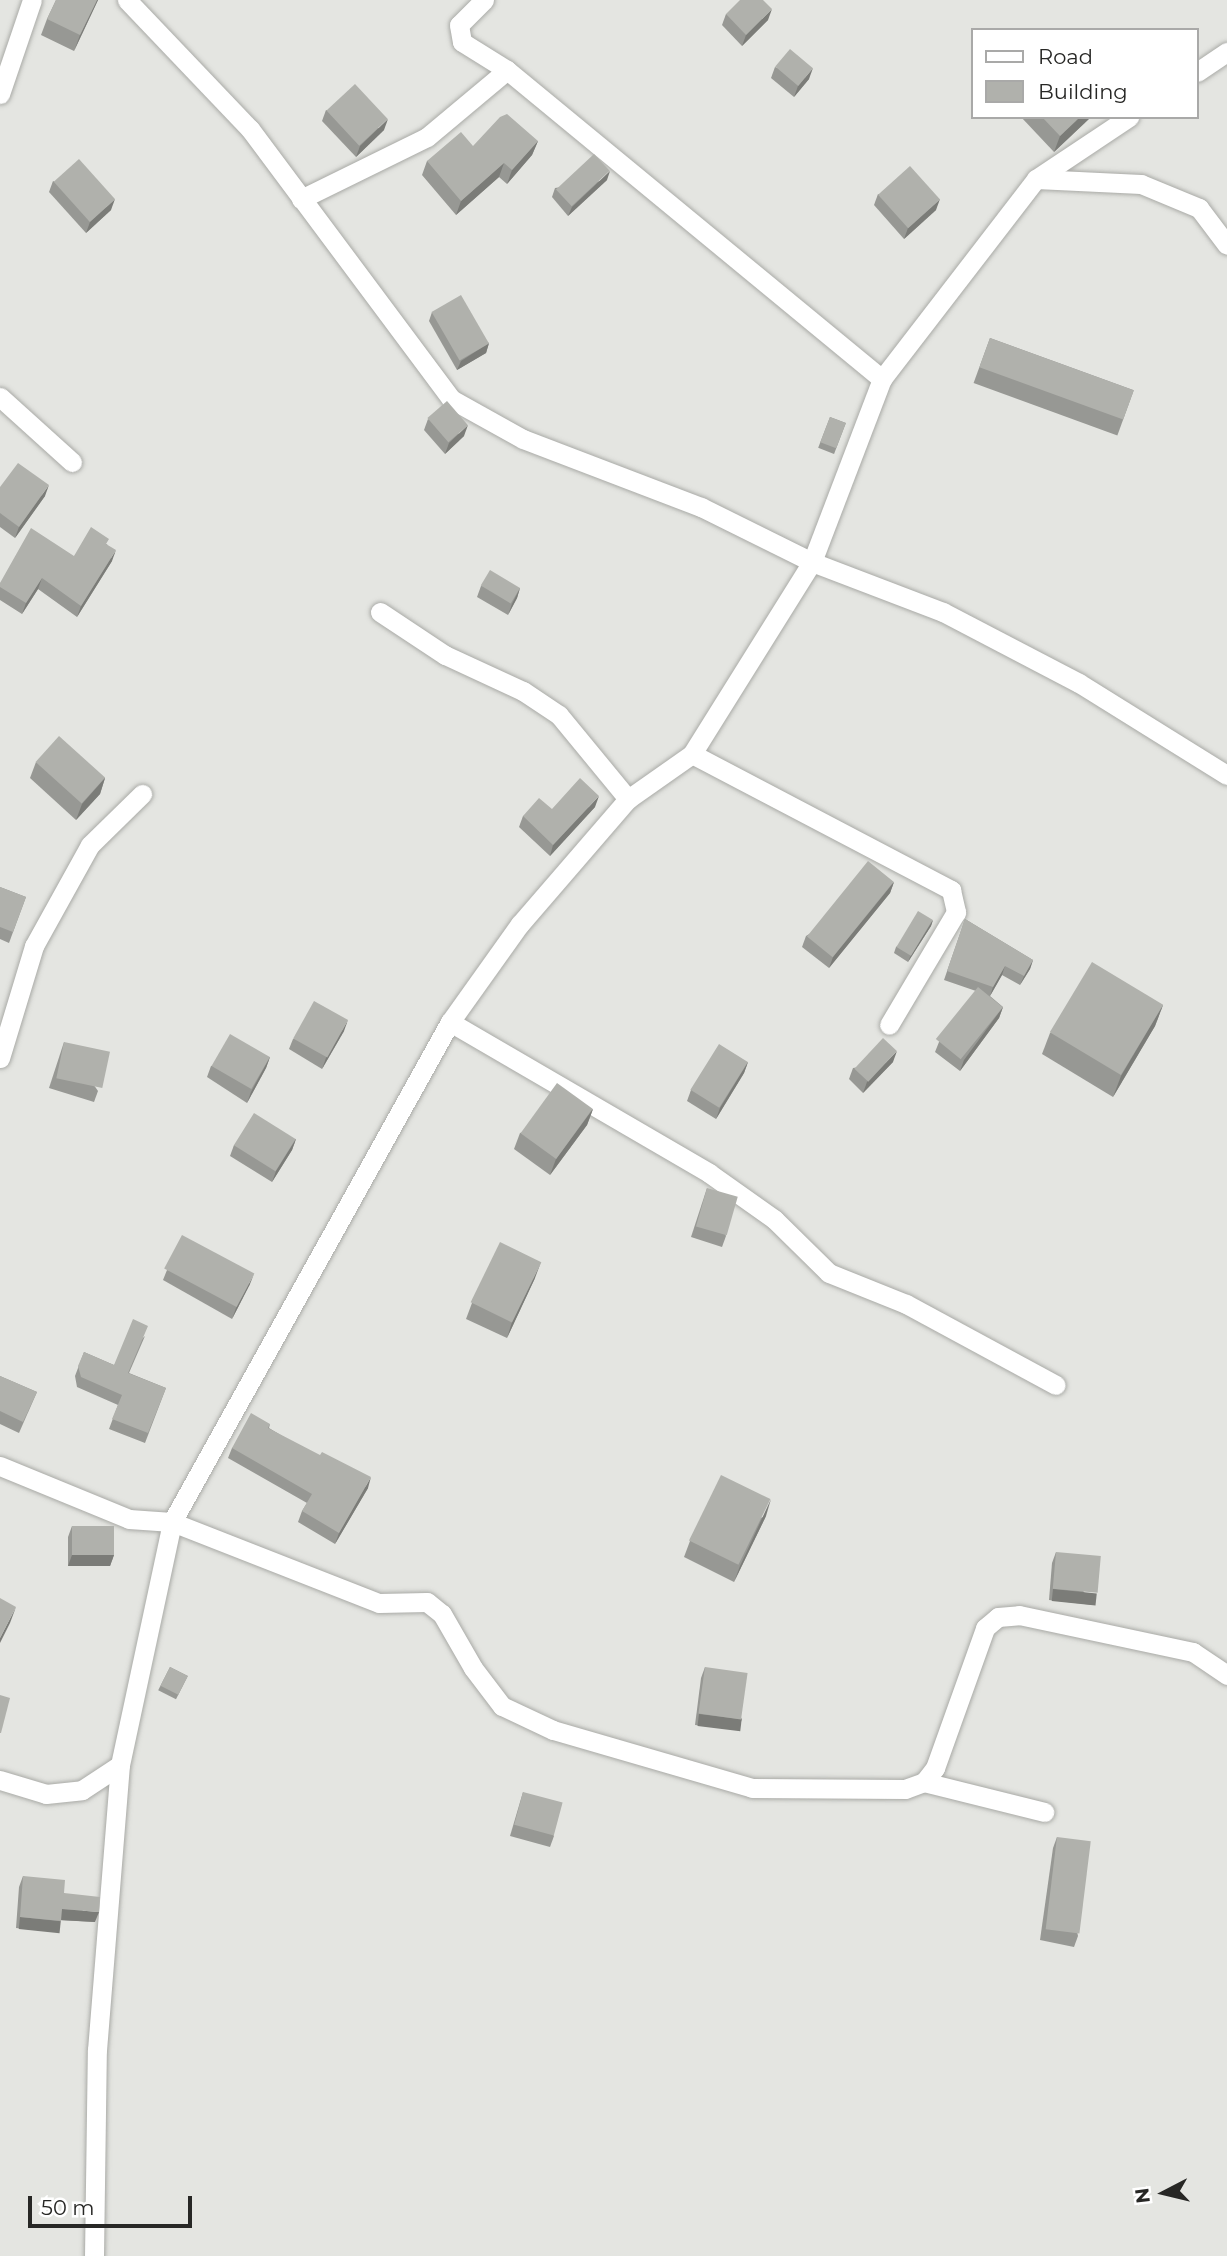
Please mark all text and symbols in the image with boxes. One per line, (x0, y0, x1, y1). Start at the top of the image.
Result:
legend (972, 28, 1199, 119)
text: Road (1038, 44, 1093, 69)
text: Building (1038, 79, 1128, 104)
north arrow (1129, 2158, 1199, 2228)
scale bar (32, 2182, 196, 2226)
text: N (1130, 2187, 1155, 2205)
text: 50 m (41, 2195, 95, 2220)

